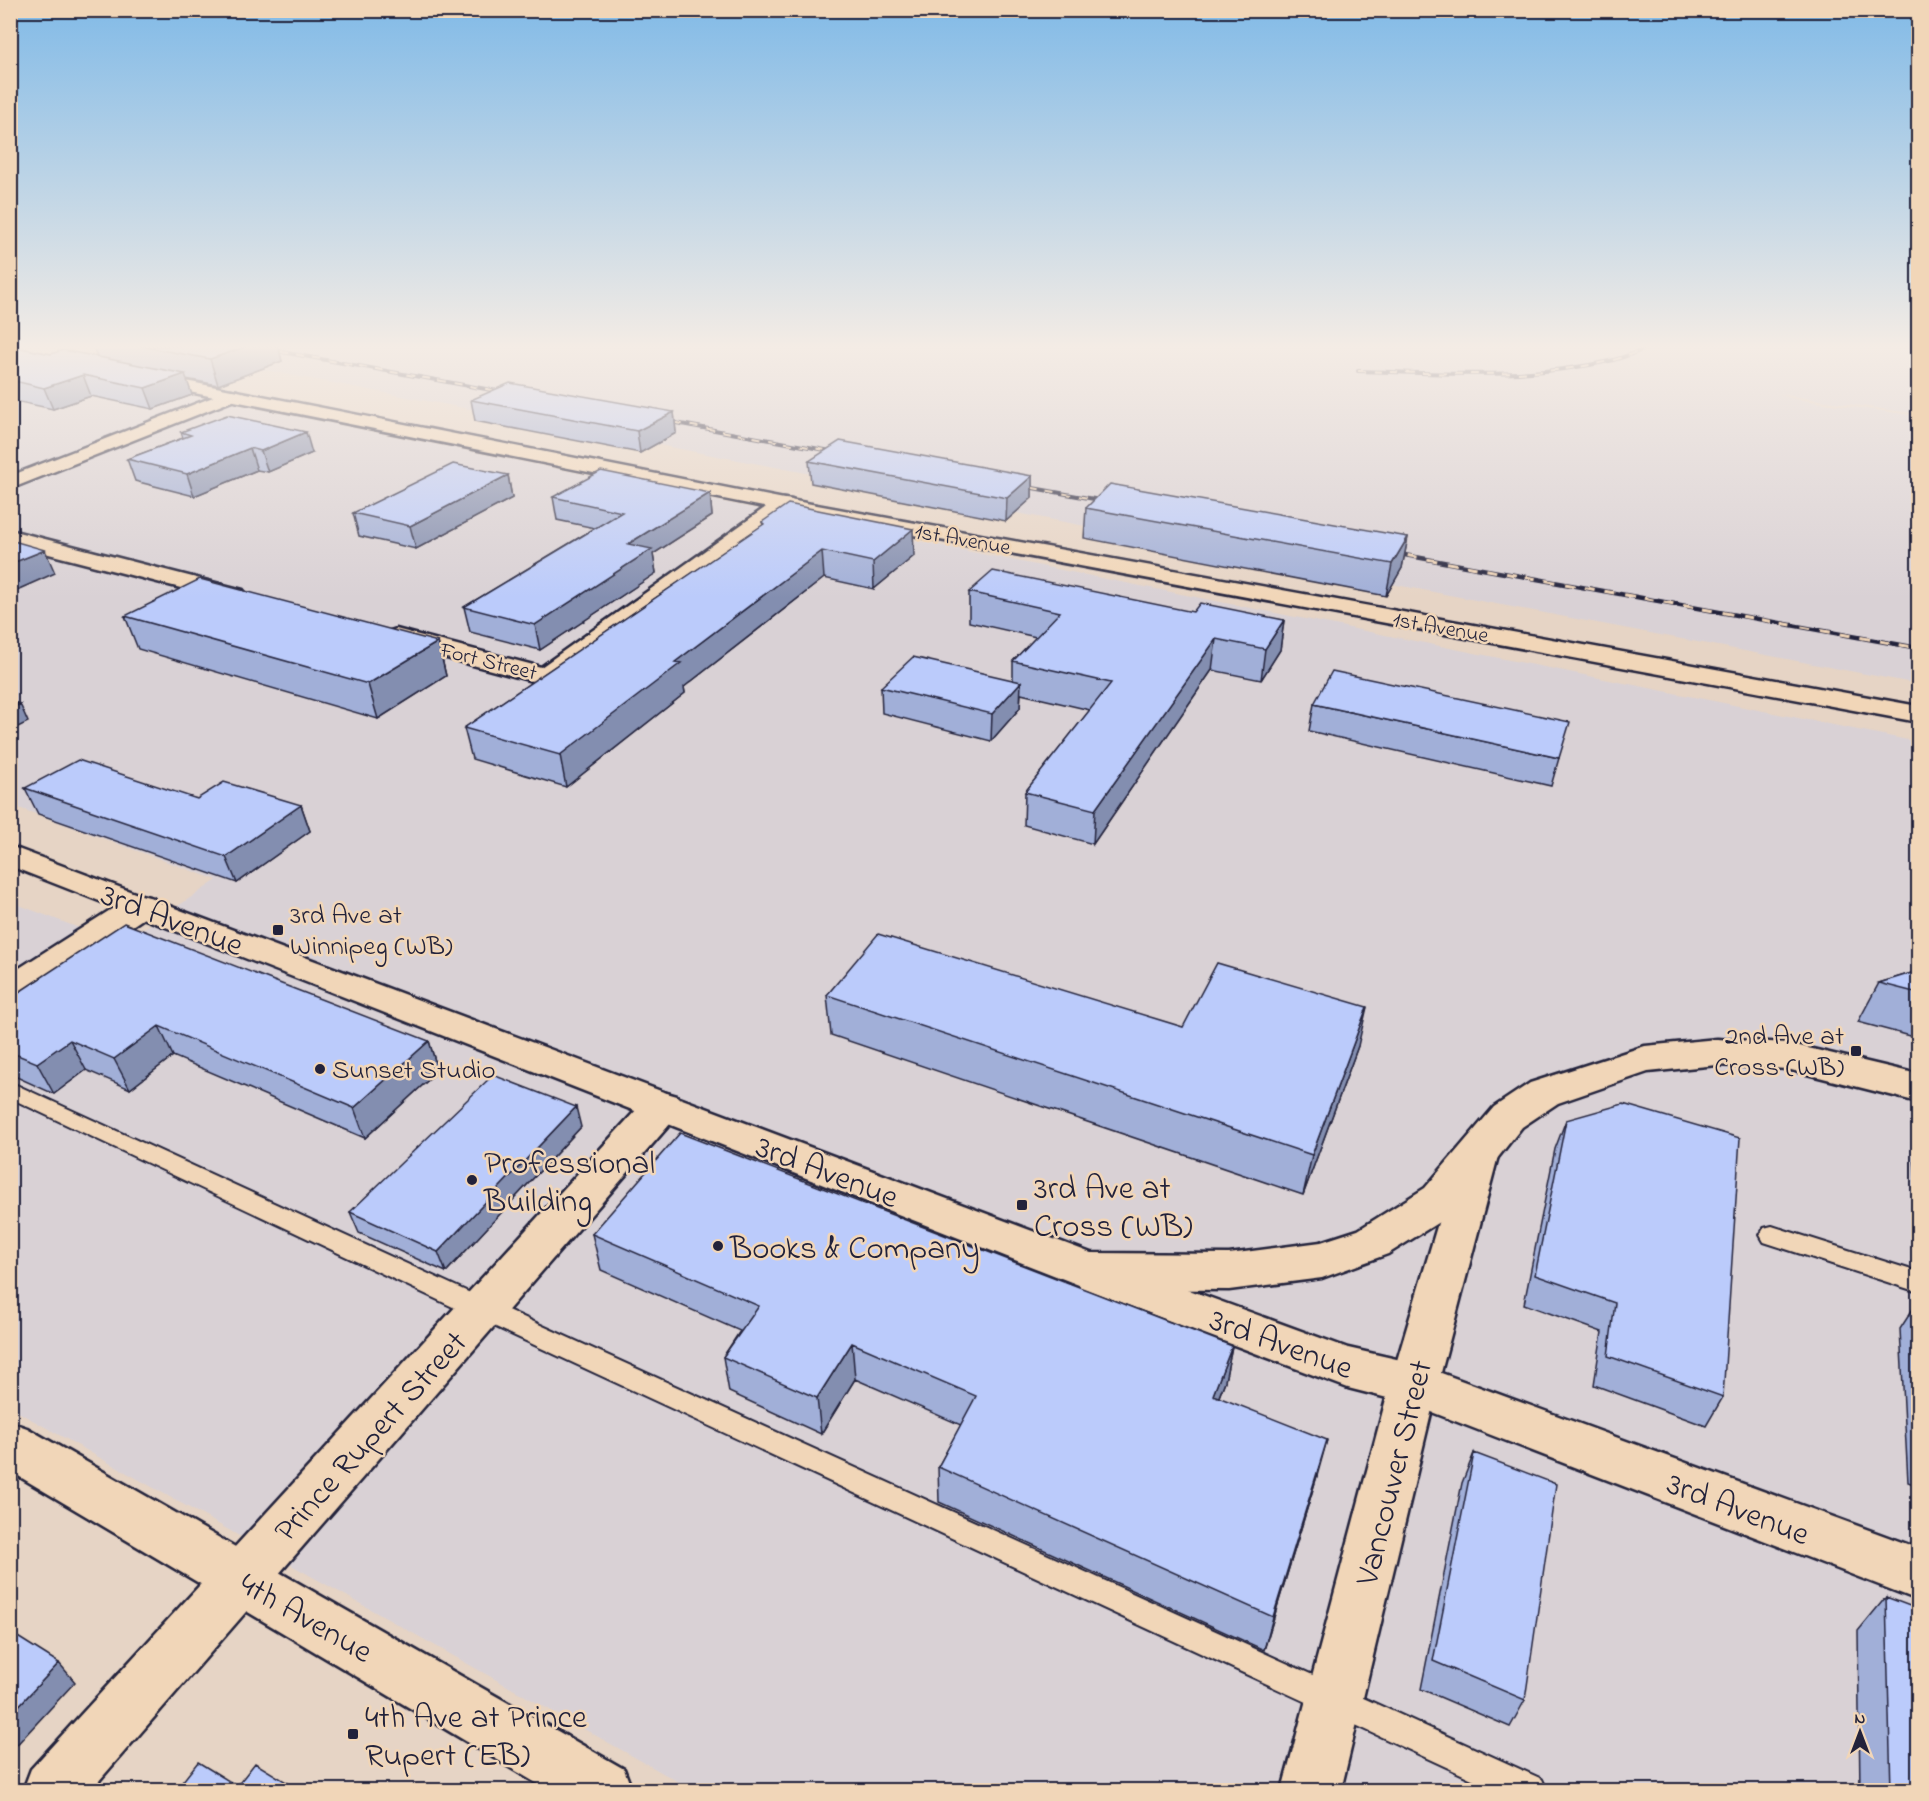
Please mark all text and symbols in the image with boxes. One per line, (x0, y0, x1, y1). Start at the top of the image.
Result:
street label: 1st Avenue (912, 517, 1013, 565)
street label: 1st Avenue (1390, 605, 1491, 653)
street label: Fort Street (435, 635, 541, 691)
street label: 3rd Avenue (93, 873, 250, 971)
place label: 3rd Ave at Winnipeg (WB) (290, 897, 453, 967)
marker: 3rd Ave at Winnipeg (WB) (271, 923, 285, 937)
place label: 2nd Ave at Cross (WB) (1714, 1018, 1844, 1088)
marker: 2nd Ave at Cross (WB) (1849, 1044, 1863, 1058)
place label: Sunset Studio (332, 1052, 496, 1091)
marker: Sunset Studio (313, 1062, 327, 1076)
street label: 3rd Avenue (748, 1125, 905, 1223)
place label: Professional Building (483, 1141, 655, 1227)
place label: 3rd Ave at Cross (WB) (1034, 1166, 1193, 1252)
marker: Professional Building (465, 1173, 479, 1187)
marker: 3rd Ave at Cross (WB) (1015, 1198, 1029, 1212)
place label: Books & Company (729, 1226, 980, 1274)
marker: Books & Company (711, 1239, 725, 1253)
street label: 3rd Avenue (1202, 1298, 1359, 1394)
street label: Prince Rupert Street (264, 1321, 480, 1554)
street label: Vancouver Street (1344, 1355, 1447, 1591)
street label: 3rd Avenue (1659, 1462, 1816, 1560)
street label: 4th Avenue (229, 1562, 381, 1677)
place label: 4th Ave at Prince Rupert (EB) (365, 1695, 587, 1781)
north arrow (1830, 1702, 1890, 1762)
text: N (1855, 1707, 1866, 1731)
marker: 4th Ave at Prince Rupert (EB) (346, 1727, 360, 1741)

